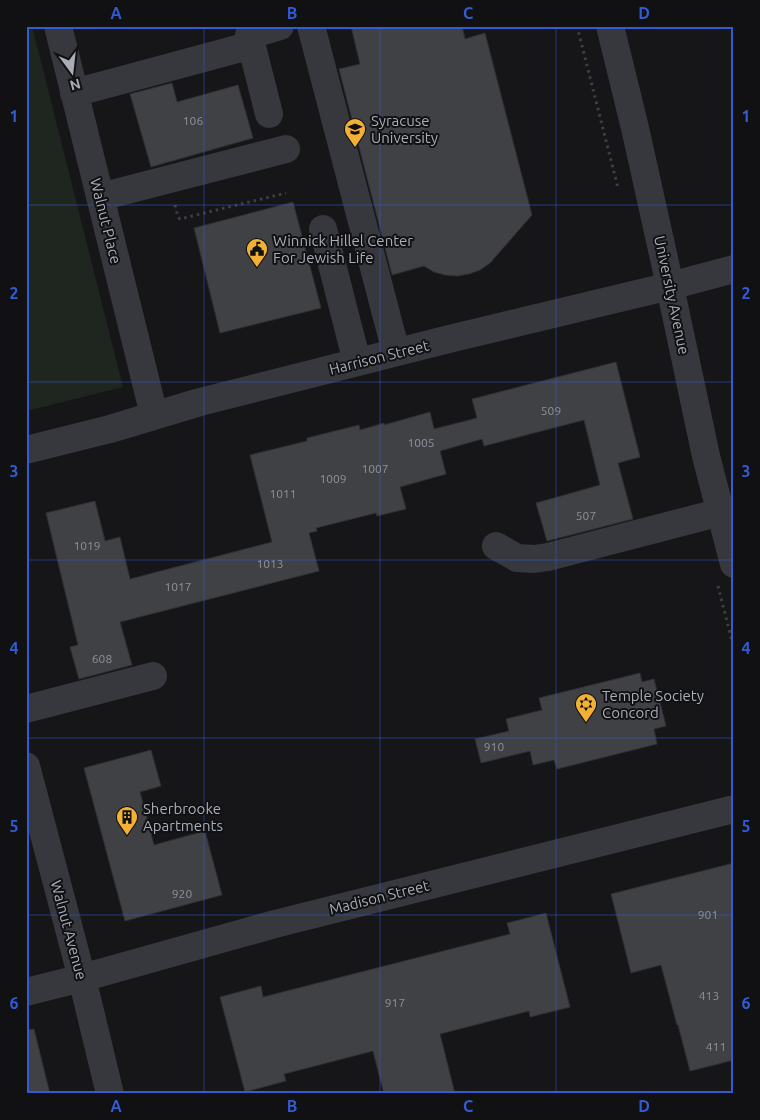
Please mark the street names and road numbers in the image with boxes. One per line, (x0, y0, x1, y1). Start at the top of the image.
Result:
street label: Walnut Place (87, 176, 125, 266)
street label: University Avenue (651, 234, 693, 356)
street label: Harrison Street (327, 336, 431, 378)
street label: Madison Street (327, 876, 431, 918)
street label: Walnut Avenue (48, 878, 90, 982)

